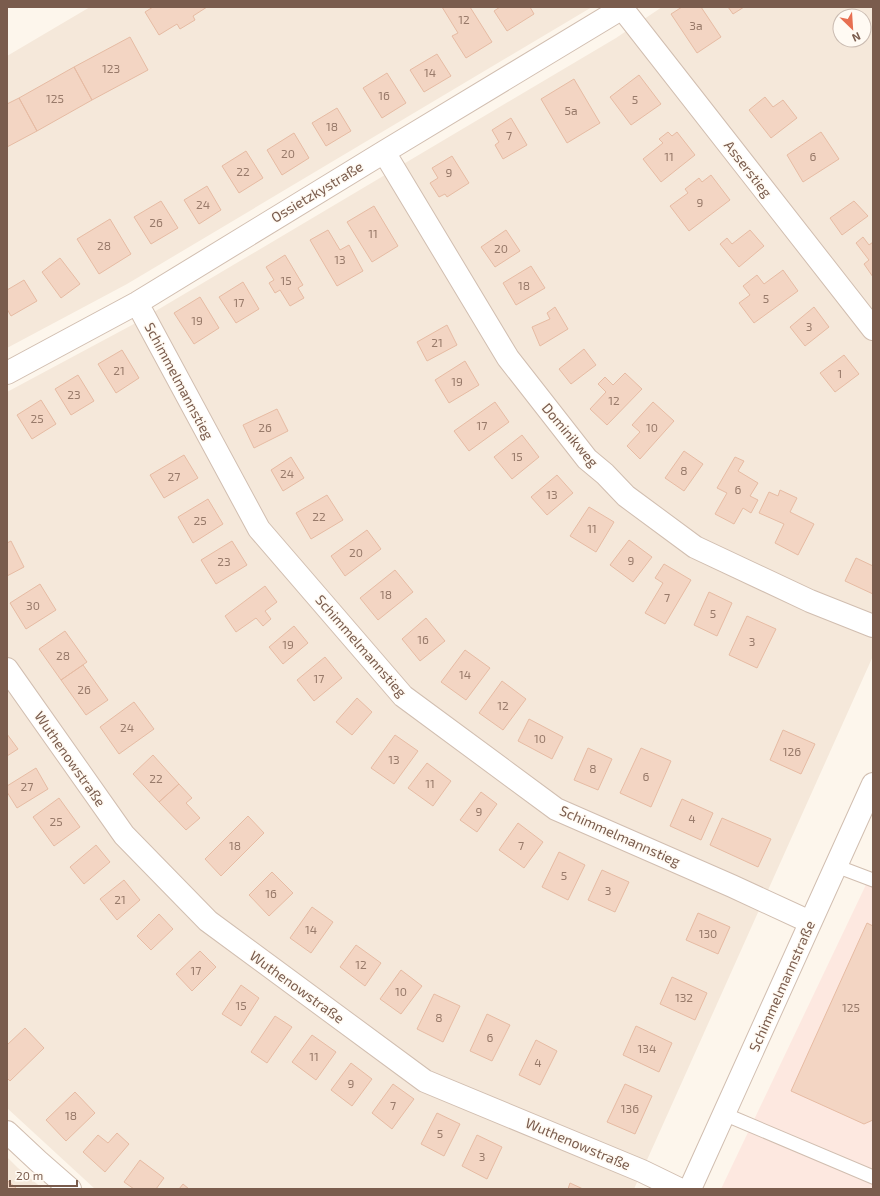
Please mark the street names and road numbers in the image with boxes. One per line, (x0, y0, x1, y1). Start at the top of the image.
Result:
street label: Asserstieg (721, 137, 776, 201)
street label: Ossietzkystraße (268, 157, 366, 226)
street label: Schimmelmannstieg (141, 319, 218, 442)
street label: Dominikweg (539, 399, 602, 470)
street label: Schimmelmannstieg (312, 591, 411, 700)
street label: Wuthenowstraße (31, 708, 110, 810)
street label: Schimmelmannstieg (557, 801, 683, 870)
street label: Schimmelmannstraße (745, 918, 818, 1054)
street label: Wuthenowstraße (247, 947, 348, 1027)
street label: Wuthenowstraße (523, 1114, 633, 1173)

